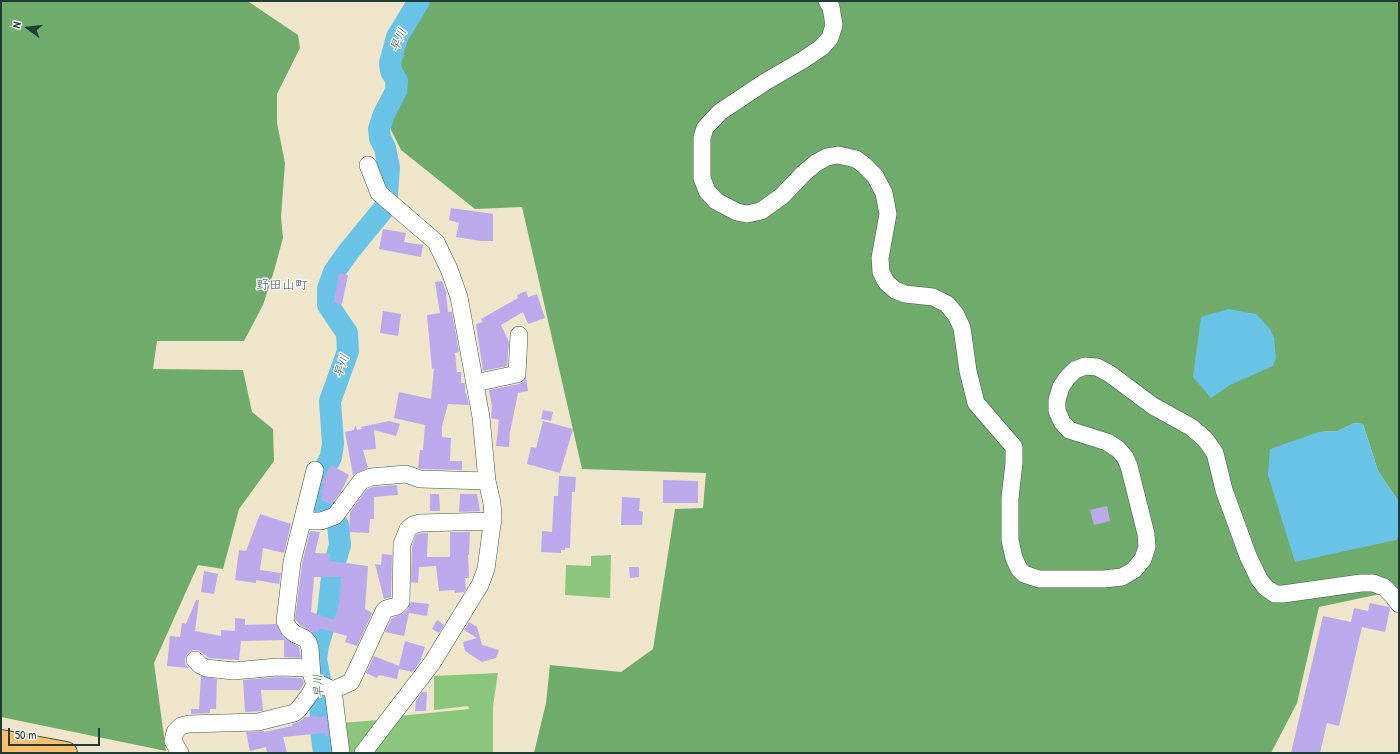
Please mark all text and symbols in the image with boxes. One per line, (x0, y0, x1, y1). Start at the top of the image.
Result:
north arrow (8, 8, 48, 48)
text: N (9, 20, 24, 30)
water label: 早川 (388, 26, 410, 54)
district label: 野田山町 (256, 278, 308, 294)
water label: 早川 (331, 352, 353, 380)
water label: 早川 (311, 674, 327, 698)
scale bar (10, 720, 102, 746)
text: 50 m (15, 726, 36, 743)

